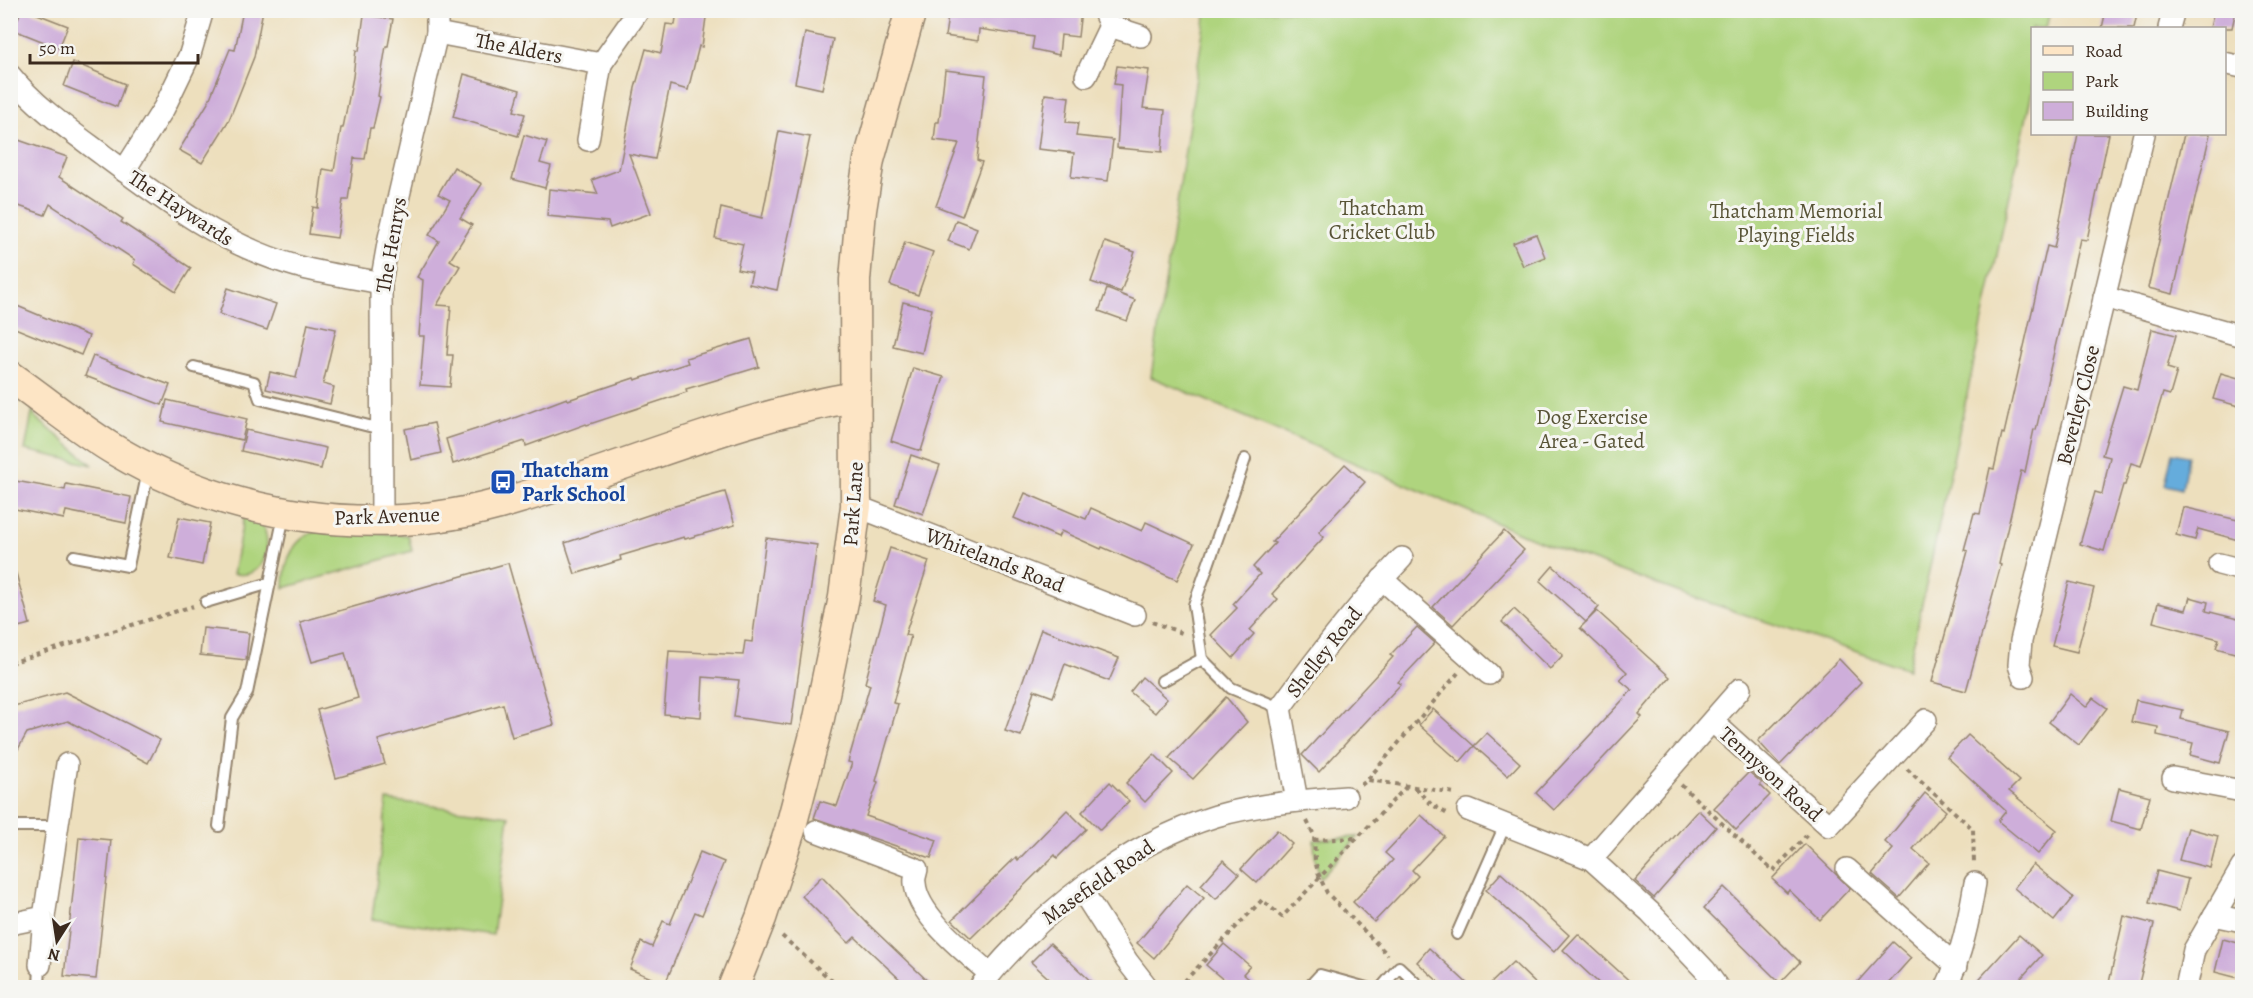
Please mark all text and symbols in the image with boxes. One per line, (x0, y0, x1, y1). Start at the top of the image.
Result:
street label: The Alders (473, 26, 565, 70)
scale bar (30, 27, 198, 65)
legend (2031, 27, 2226, 135)
text: 50 m (39, 36, 75, 60)
text: Road (2085, 39, 2123, 63)
text: Park (2085, 69, 2119, 93)
text: Building (2085, 99, 2149, 123)
street label: The Haywards (123, 163, 239, 253)
park label: Thatcham Cricket Club (1329, 194, 1435, 246)
street label: The Henrys (369, 195, 413, 295)
park label: Thatcham Memorial Playing Fields (1710, 197, 1882, 249)
street label: Beverley Close (2050, 342, 2106, 468)
park label: Dog Exercise Area - Gated (1536, 403, 1648, 455)
place label: Thatcham Park School (522, 456, 626, 508)
street label: Park Lane (836, 461, 870, 547)
bus stop icon: Thatcham Park School (488, 467, 518, 497)
street label: Park Avenue (333, 500, 441, 532)
street label: Whitelands Road (920, 520, 1069, 600)
street label: Shelley Road (1280, 600, 1369, 703)
street label: Tennyson Road (1713, 720, 1829, 828)
street label: Masefield Road (1036, 832, 1160, 931)
north arrow (27, 911, 87, 971)
text: N (46, 943, 62, 967)

